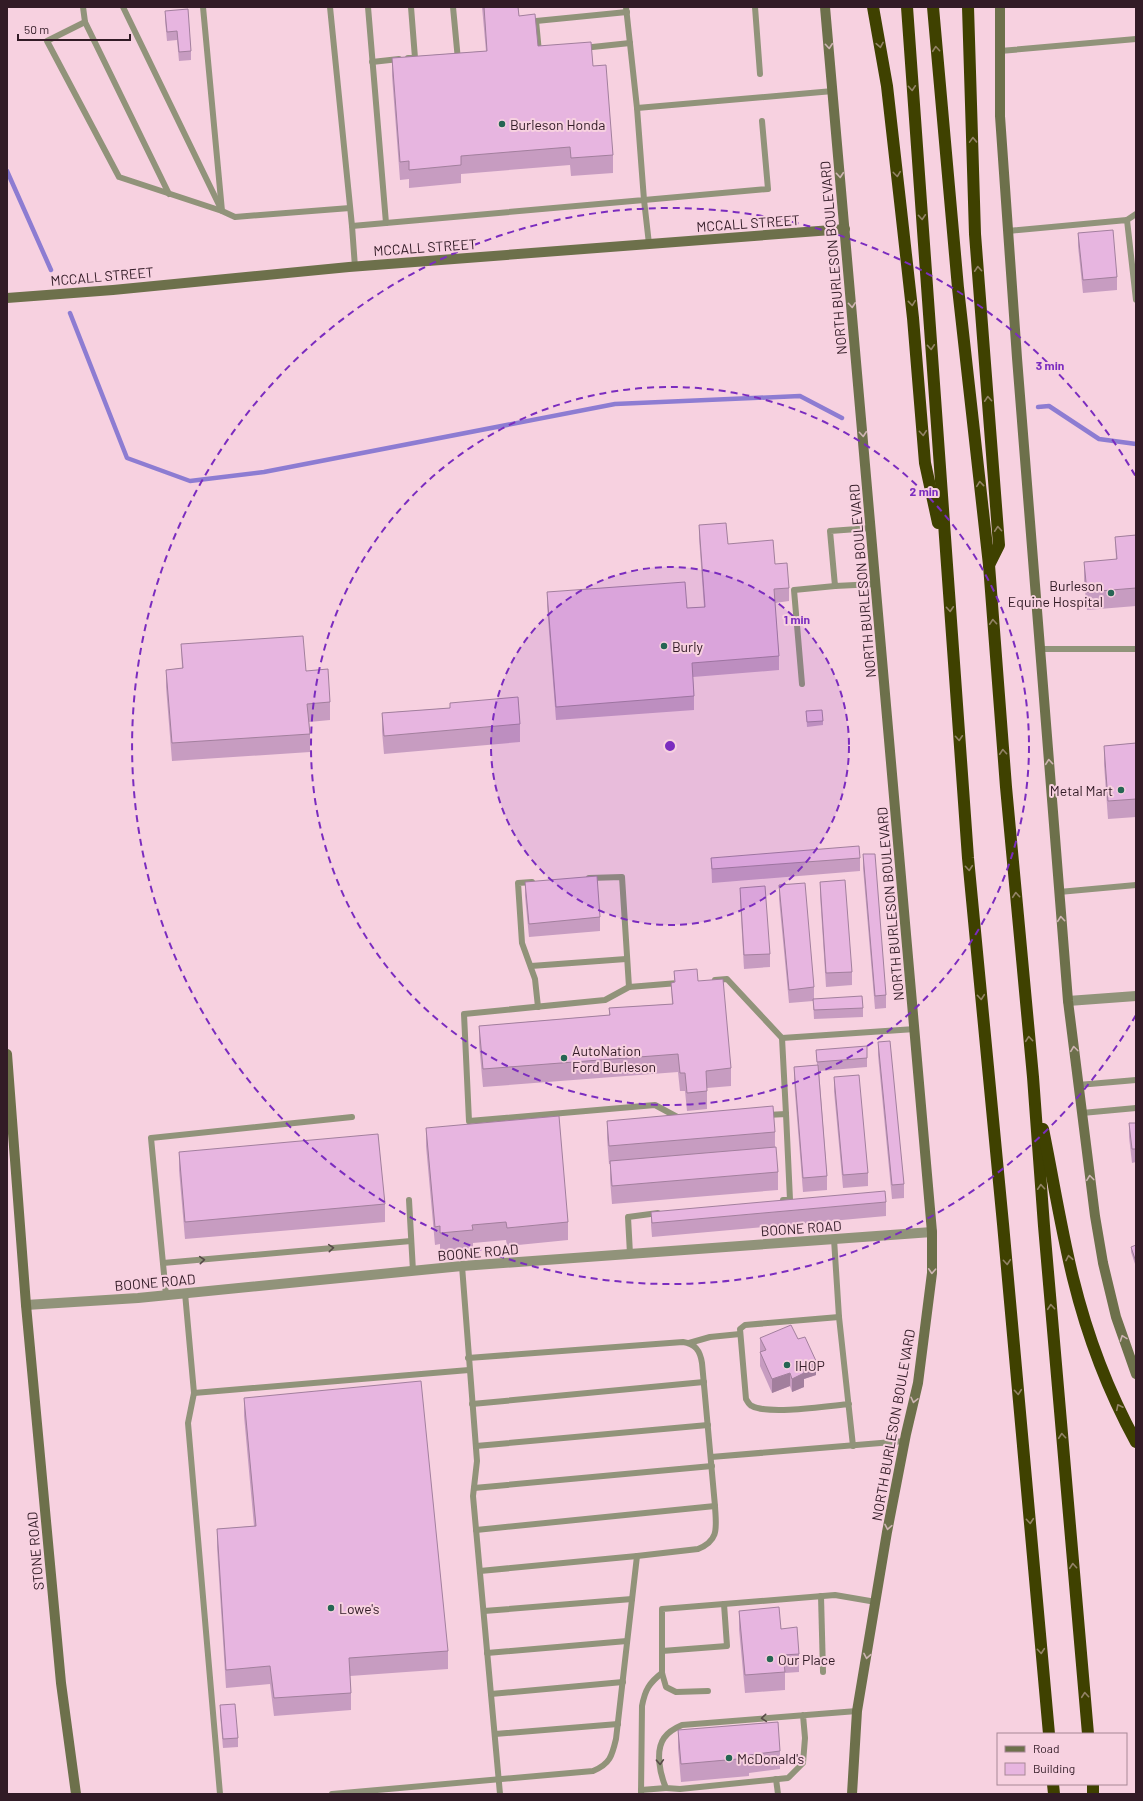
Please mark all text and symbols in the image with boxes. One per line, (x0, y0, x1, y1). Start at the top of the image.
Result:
scale bar (18, 16, 130, 42)
text: 50 m (24, 22, 49, 36)
one-way arrow (875, 42, 884, 49)
one-way arrow (824, 43, 833, 49)
one-way arrow (932, 46, 941, 52)
one-way arrow (908, 85, 917, 91)
place label: Burleson Honda (510, 116, 605, 133)
marker: Burleson Honda (497, 119, 507, 129)
one-way arrow (968, 137, 977, 143)
street label: NORTH BURLESON BOULEVARD (816, 160, 850, 356)
one-way arrow (892, 171, 901, 177)
one-way arrow (835, 172, 844, 178)
street label: MCCALL STREET (696, 211, 800, 235)
one-way arrow (917, 214, 926, 220)
street label: MCCALL STREET (373, 235, 477, 259)
street label: MCCALL STREET (50, 263, 154, 289)
one-way arrow (974, 266, 983, 272)
one-way arrow (907, 300, 916, 306)
one-way arrow (847, 302, 856, 308)
one-way arrow (927, 344, 936, 350)
text: 3 min (1036, 358, 1064, 372)
one-way arrow (984, 396, 993, 402)
one-way arrow (918, 430, 927, 436)
one-way arrow (859, 431, 868, 437)
one-way arrow (976, 481, 985, 488)
street label: NORTH BURLESON BOULEVARD (845, 483, 879, 679)
text: 2 min (910, 484, 938, 498)
one-way arrow (994, 526, 1003, 532)
place label: Burleson Equine Hospital (1008, 577, 1103, 610)
marker: Burleson Equine Hospital (1106, 588, 1116, 598)
one-way arrow (946, 606, 955, 612)
text: 1 min (784, 612, 810, 626)
one-way arrow (989, 619, 998, 625)
place label: Burly (672, 638, 703, 655)
marker: Burly (659, 641, 669, 651)
one-way arrow (955, 735, 964, 741)
centre of rings (663, 739, 677, 753)
one-way arrow (999, 749, 1008, 755)
one-way arrow (1044, 759, 1053, 765)
place label: Metal Mart (1050, 782, 1113, 799)
marker: Metal Mart (1116, 785, 1126, 795)
street label: NORTH BURLESON BOULEVARD (873, 806, 907, 1002)
one-way arrow (964, 865, 973, 871)
one-way arrow (1012, 892, 1021, 898)
one-way arrow (1057, 916, 1066, 922)
one-way arrow (977, 994, 986, 1000)
one-way arrow (1025, 1036, 1034, 1042)
place label: AutoNation Ford Burleson (572, 1042, 656, 1075)
one-way arrow (1070, 1046, 1079, 1052)
marker: AutoNation Ford Burleson (559, 1053, 569, 1063)
one-way arrow (1086, 1175, 1095, 1181)
one-way arrow (1036, 1184, 1045, 1190)
street label: BOONE ROAD (760, 1217, 842, 1239)
street label: BOONE ROAD (437, 1240, 519, 1264)
one-way arrow (328, 1244, 334, 1253)
one-way arrow (1065, 1255, 1073, 1261)
one-way arrow (199, 1256, 205, 1265)
one-way arrow (1002, 1259, 1011, 1265)
one-way arrow (927, 1268, 936, 1274)
street label: BOONE ROAD (114, 1270, 196, 1294)
one-way arrow (1046, 1304, 1055, 1310)
street label: NORTH BURLESON BOULEVARD (868, 1328, 918, 1522)
one-way arrow (1119, 1334, 1128, 1341)
place label: IHOP (795, 1357, 825, 1374)
marker: IHOP (782, 1360, 792, 1370)
one-way arrow (1014, 1389, 1023, 1395)
one-way arrow (910, 1396, 919, 1403)
one-way arrow (1116, 1404, 1124, 1412)
one-way arrow (1058, 1433, 1067, 1439)
street label: STONE ROAD (23, 1511, 47, 1591)
one-way arrow (1025, 1518, 1034, 1524)
one-way arrow (884, 1524, 893, 1531)
one-way arrow (1069, 1563, 1078, 1569)
place label: Lowe's (339, 1600, 380, 1617)
marker: Lowe's (326, 1603, 336, 1613)
one-way arrow (1037, 1648, 1046, 1654)
place label: Our Place (778, 1651, 835, 1668)
one-way arrow (863, 1653, 872, 1659)
marker: Our Place (765, 1654, 775, 1664)
one-way arrow (1080, 1692, 1089, 1698)
one-way arrow (761, 1714, 768, 1723)
legend (997, 1733, 1127, 1785)
text: Road (1033, 1741, 1060, 1755)
place label: McDonald's (737, 1750, 805, 1767)
marker: McDonald's (724, 1753, 734, 1763)
one-way arrow (656, 1759, 665, 1765)
text: Building (1033, 1761, 1075, 1775)

